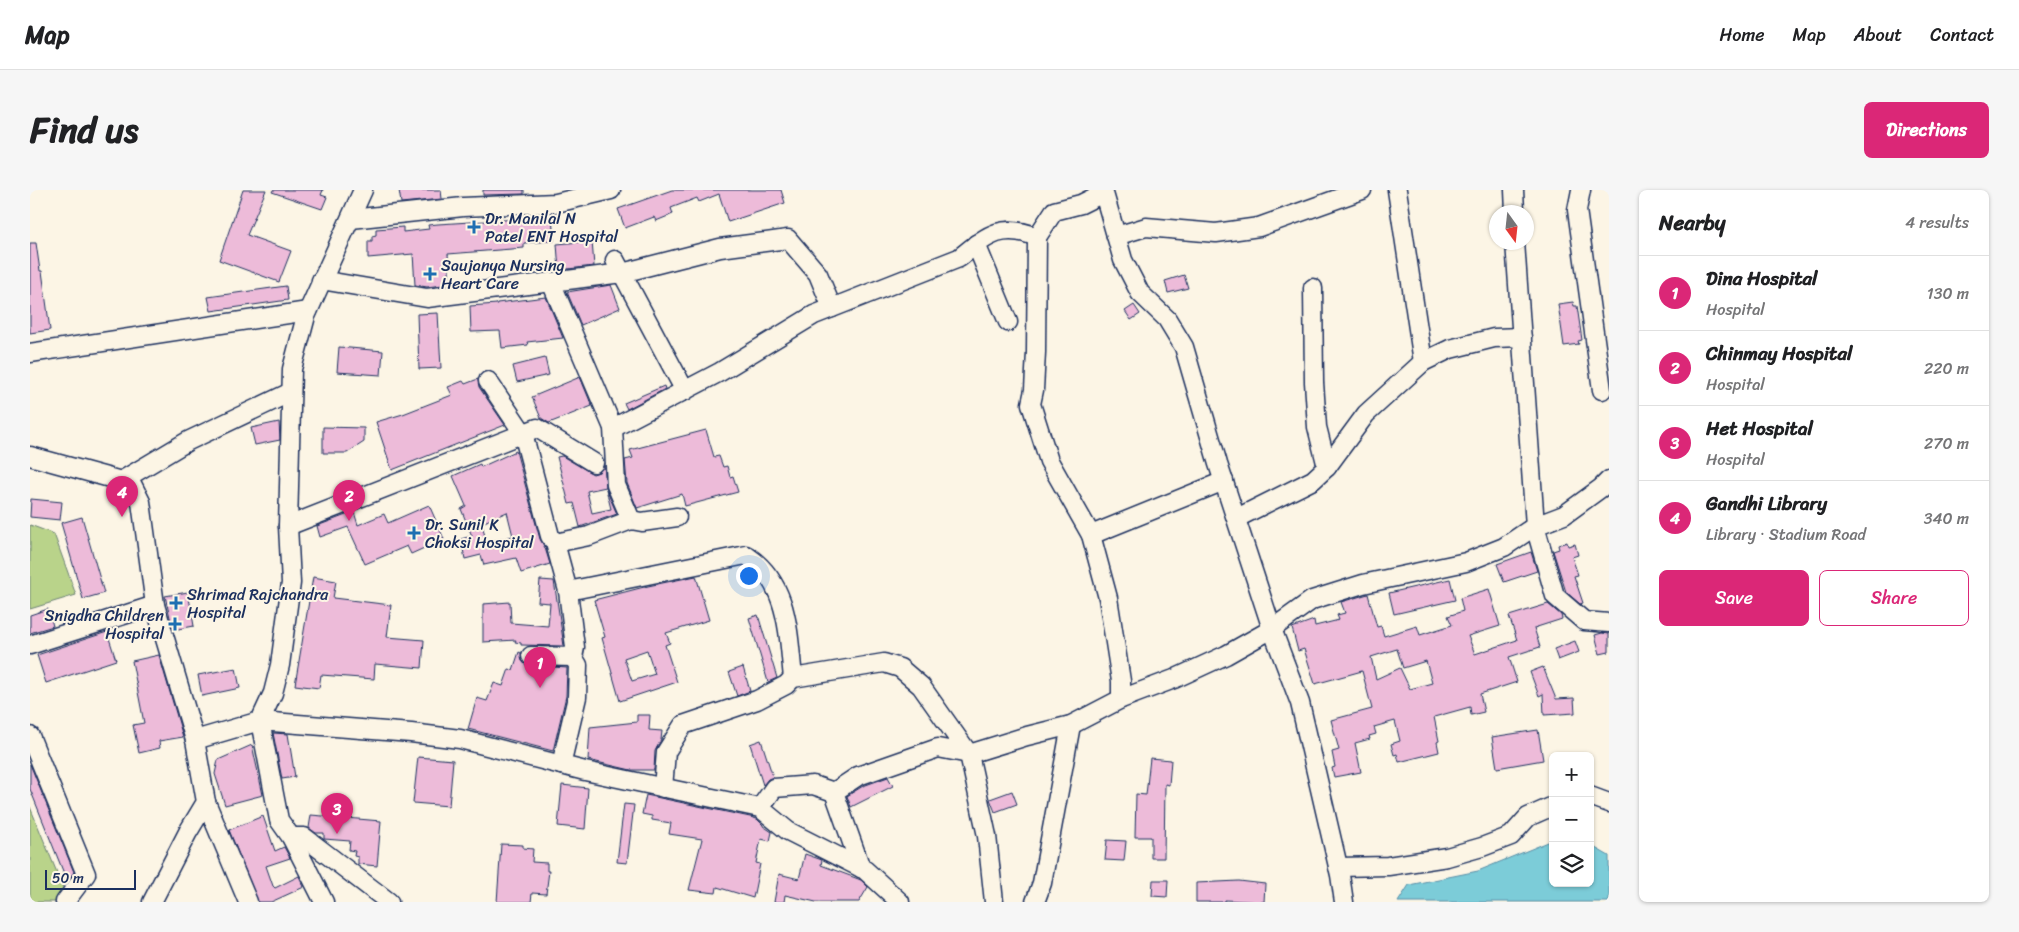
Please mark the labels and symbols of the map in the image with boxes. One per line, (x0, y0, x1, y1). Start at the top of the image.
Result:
place label: Dr. Manilal N Patel ENT Hospital (485, 204, 618, 251)
north arrow (1489, 205, 1534, 250)
marker: Dr. Manilal N Patel ENT Hospital (467, 220, 481, 234)
place label: Saujanya Nursing Heart Care (441, 251, 565, 298)
marker: Saujanya Nursing Heart Care (423, 267, 437, 281)
pin: 4 (106, 476, 138, 517)
pin: 2 (333, 480, 365, 521)
place label: Dr. Sunil K Choksi Hospital (425, 510, 534, 557)
marker: Dr. Sunil K Choksi Hospital (407, 526, 421, 540)
your location (736, 563, 762, 589)
place label: Shrimad Rajchandra Hospital (187, 580, 329, 627)
marker: Shrimad Rajchandra Hospital (169, 596, 183, 610)
place label: Snigdha Children Hospital (45, 601, 164, 648)
marker: Snigdha Children Hospital (168, 617, 182, 631)
pin: 1 (524, 647, 556, 688)
pin: 3 (321, 793, 353, 834)
scale bar (45, 867, 136, 890)

